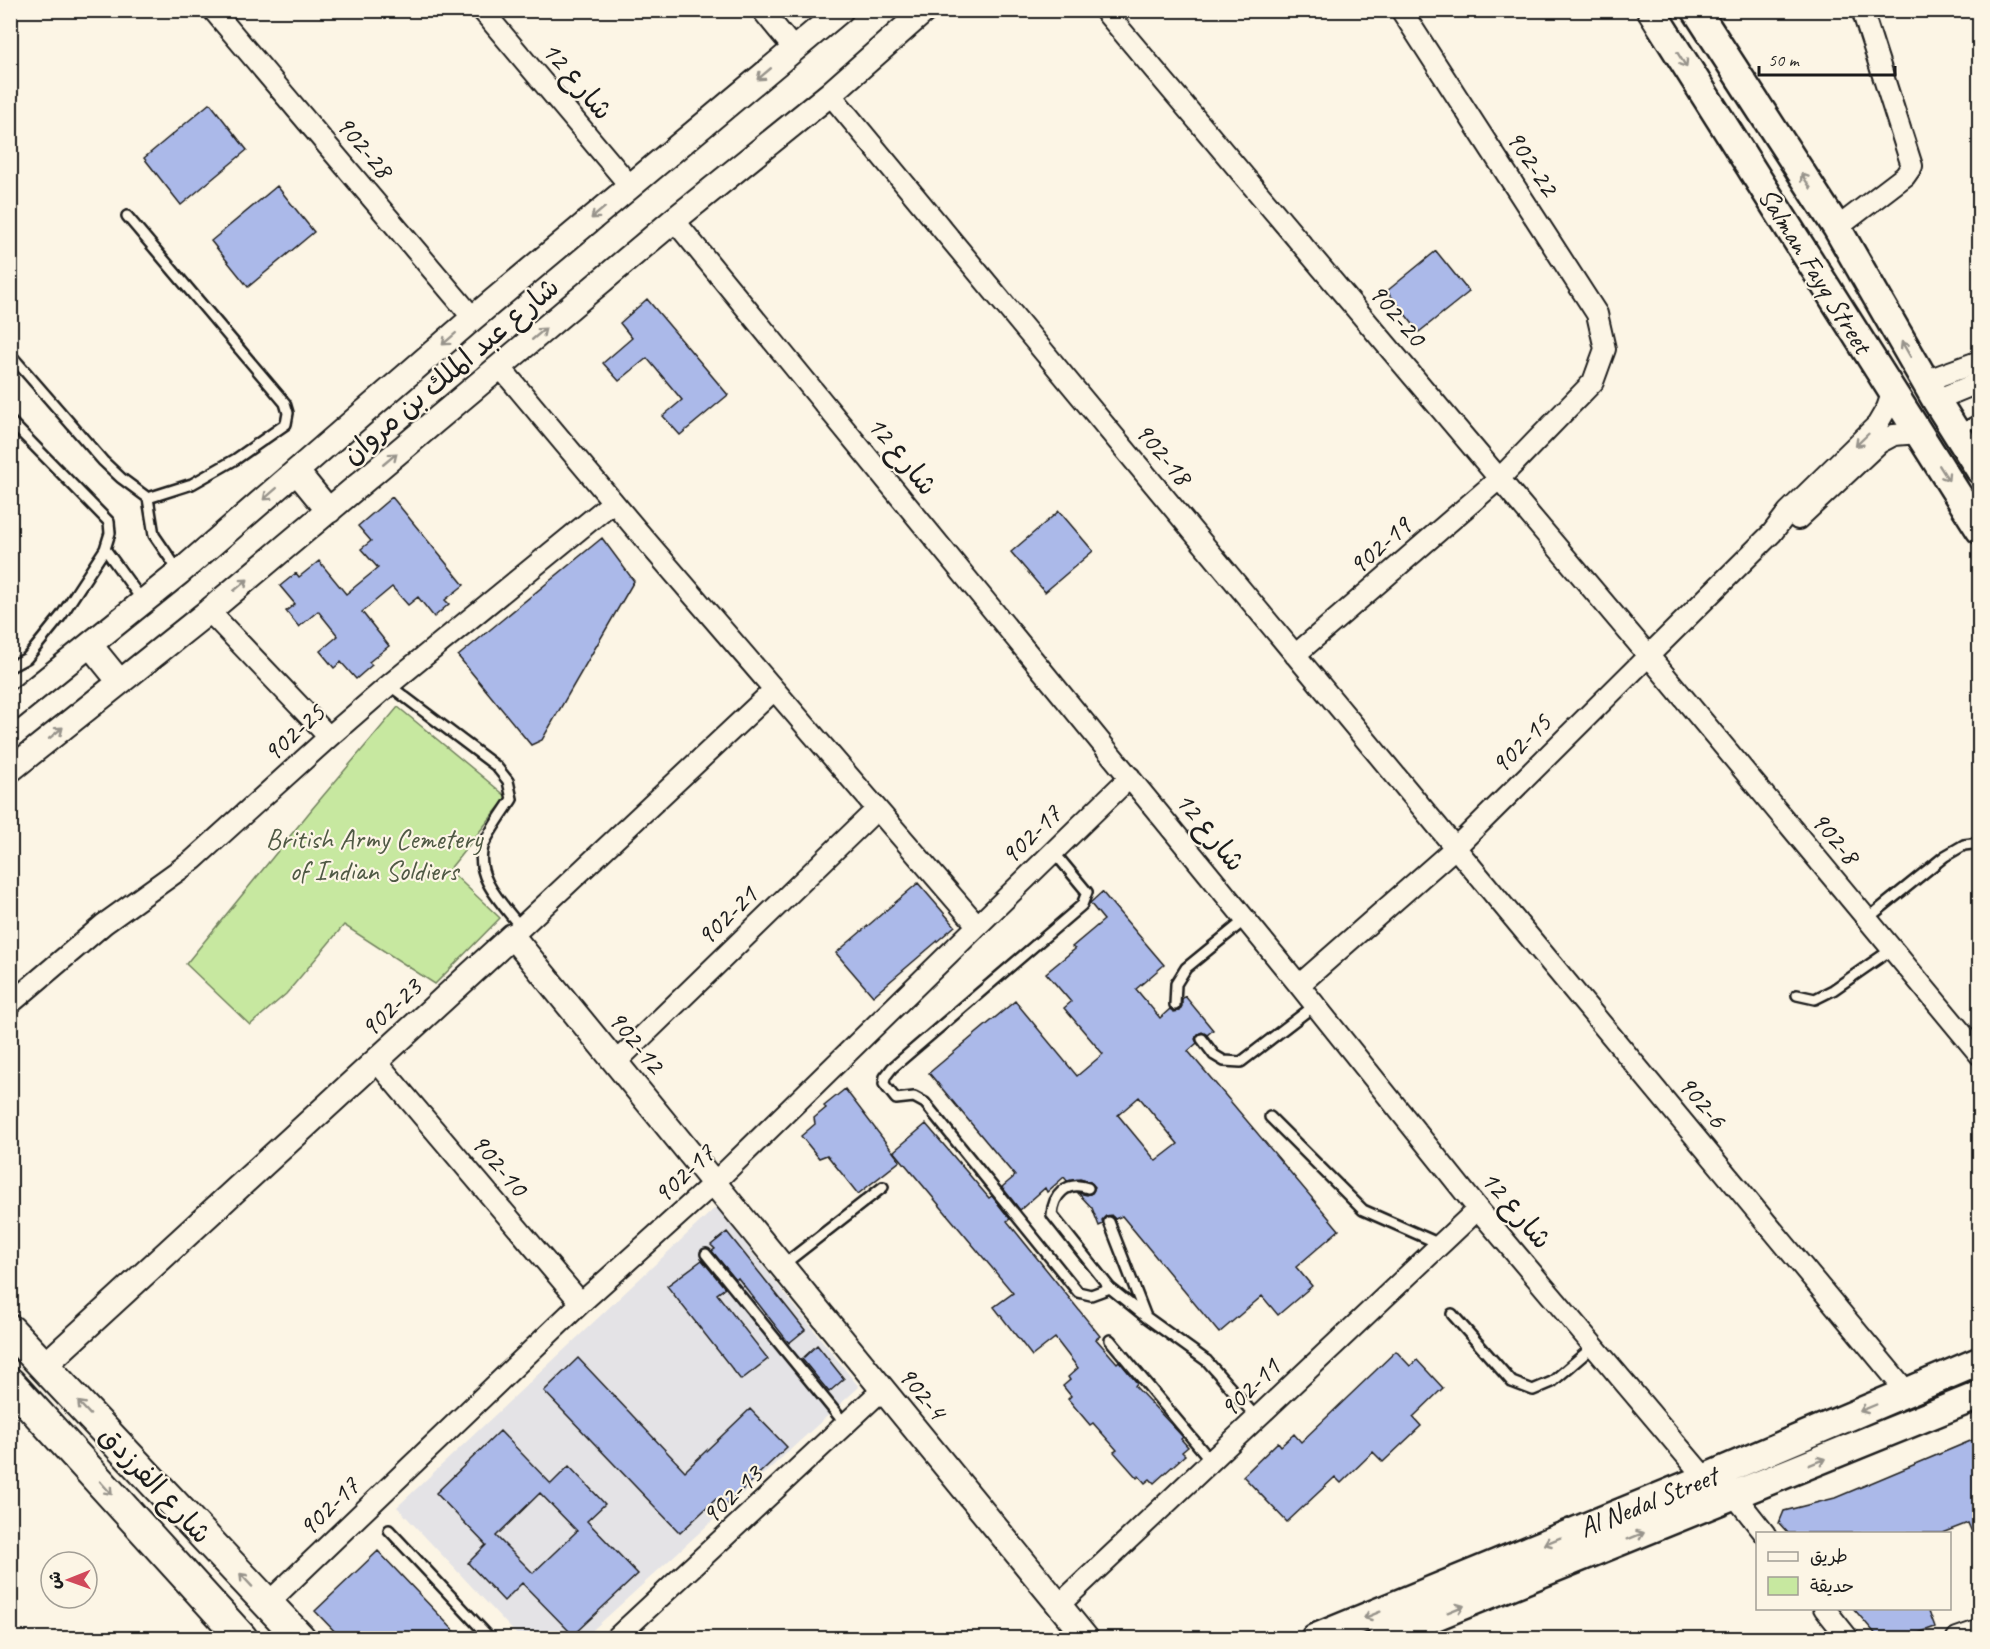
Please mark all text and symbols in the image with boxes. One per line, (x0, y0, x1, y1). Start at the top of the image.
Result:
street label: شارع 12 (533, 34, 621, 128)
scale bar (1759, 39, 1896, 77)
text: 50 m (1768, 49, 1801, 71)
one-way arrow (1676, 51, 1688, 68)
one-way arrow (756, 68, 772, 81)
street label: 902-28 (328, 107, 403, 187)
street label: 902-22 (1498, 122, 1568, 204)
one-way arrow (1800, 173, 1812, 190)
street label: Salman Fayq Street (1751, 181, 1882, 362)
one-way arrow (591, 206, 606, 220)
street label: شارع عبد الملك بن مروان (335, 269, 567, 473)
street label: 902-20 (1361, 275, 1436, 355)
one-way arrow (531, 327, 547, 340)
one-way arrow (442, 332, 457, 346)
one-way arrow (1900, 340, 1911, 358)
street label: شارع 12 (858, 408, 945, 504)
street label: 902-18 (1127, 414, 1202, 494)
one-way arrow (1854, 432, 1869, 447)
one-way arrow (382, 453, 398, 466)
one-way arrow (1938, 464, 1950, 481)
one-way arrow (263, 487, 278, 501)
street label: 902-19 (1341, 507, 1420, 582)
one-way arrow (233, 578, 249, 591)
street label: 902-25 (255, 694, 333, 770)
street label: 902-15 (1482, 704, 1559, 781)
one-way arrow (48, 727, 64, 740)
street label: شارع 12 (1166, 784, 1253, 880)
street label: 902-17 (992, 796, 1069, 872)
street label: 902-8 (1803, 803, 1870, 873)
park label: British Army Cemetery of Indian Soldiers (266, 821, 485, 888)
street label: 902-21 (688, 877, 765, 953)
street label: 902-23 (352, 968, 430, 1045)
street label: 902-12 (600, 1002, 674, 1082)
street label: 902-6 (1670, 1067, 1736, 1136)
street label: 902-10 (463, 1125, 538, 1205)
street label: 902-17 (645, 1135, 723, 1211)
street label: شارع 12 (1472, 1163, 1560, 1257)
street label: 902-11 (1211, 1349, 1288, 1425)
street label: 902-4 (890, 1358, 956, 1428)
one-way arrow (77, 1401, 91, 1416)
one-way arrow (1859, 1403, 1877, 1414)
street label: شارع الفرزدق (91, 1418, 219, 1552)
street label: 902-13 (693, 1455, 771, 1532)
one-way arrow (1807, 1456, 1826, 1467)
street label: Al Nedal Street (1574, 1457, 1726, 1545)
street label: 902-17 (290, 1468, 367, 1544)
one-way arrow (99, 1481, 113, 1496)
one-way arrow (1627, 1530, 1645, 1541)
legend (1756, 1532, 1951, 1610)
one-way arrow (1544, 1536, 1562, 1547)
text: طريق (1810, 1545, 1848, 1567)
north arrow (39, 1550, 99, 1610)
text: ش (45, 1571, 65, 1589)
one-way arrow (239, 1573, 253, 1588)
text: حديقة (1810, 1575, 1854, 1597)
one-way arrow (1446, 1603, 1464, 1614)
one-way arrow (1363, 1610, 1382, 1621)

